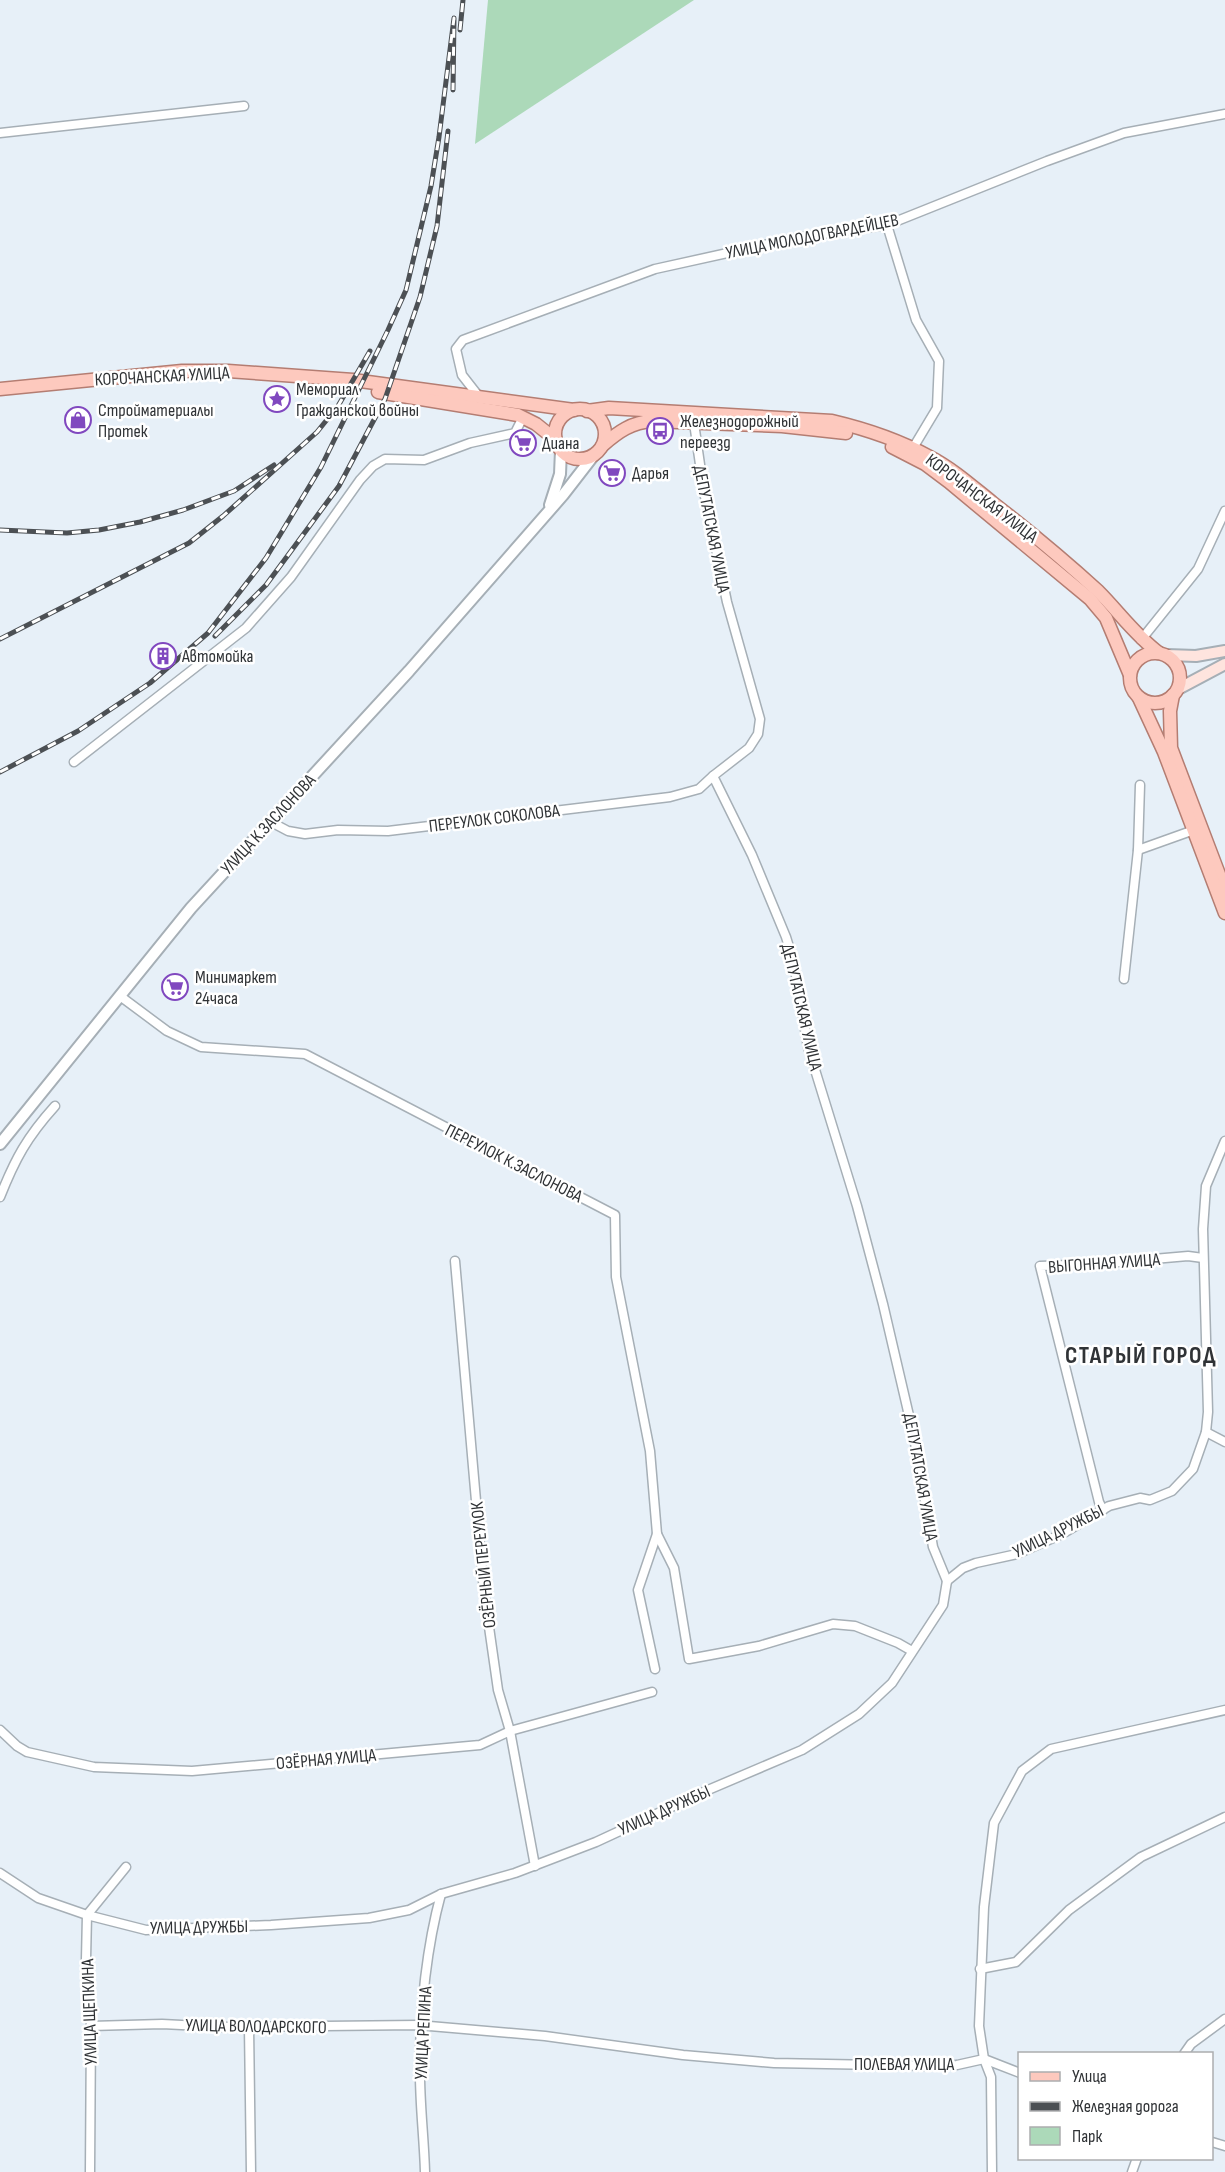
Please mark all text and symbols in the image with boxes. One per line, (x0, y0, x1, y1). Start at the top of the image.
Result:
street label: УЛИЦА МОЛОДОГВАРДЕЙЦЕВ (724, 209, 900, 264)
street label: КОРОЧАНСКАЯ УЛИЦА (94, 362, 230, 391)
place label: Мемориал Гражданской войны (296, 379, 419, 421)
place icon: Мемориал Гражданской войны (262, 384, 292, 414)
place label: Стройматериалы Протек (98, 400, 214, 442)
shop icon: Стройматериалы Протек (63, 405, 93, 435)
place label: Железнодорожный переезд (680, 411, 799, 453)
bus stop icon: Железнодорожный переезд (645, 416, 675, 446)
supermarket icon: Диана (508, 428, 538, 458)
place label: Диана (542, 433, 580, 454)
street label: КОРОЧАНСКАЯ УЛИЦА (922, 449, 1042, 548)
supermarket icon: Дарья (597, 458, 627, 488)
place label: Дарья (632, 463, 669, 484)
street label: ДЕПУТАТСКАЯ УЛИЦА (689, 463, 734, 595)
building icon: Автомойка (148, 641, 178, 671)
place label: Автомойка (181, 646, 254, 667)
street label: УЛИЦА К.ЗАСЛОНОВА (217, 770, 320, 879)
street label: ПЕРЕУЛОК СОКОЛОВА (427, 800, 561, 837)
street label: ДЕПУТАТСКАЯ УЛИЦА (777, 942, 826, 1073)
place label: Минимаркет 24часа (195, 967, 277, 1009)
supermarket icon: Минимаркет 24часа (160, 972, 190, 1002)
street label: ПЕРЕУЛОК К.ЗАСЛОНОВА (442, 1120, 586, 1207)
street label: ВЫГОННАЯ УЛИЦА (1047, 1249, 1161, 1278)
district label: СТАРЫЙ ГОРОД (1065, 1341, 1217, 1370)
street label: ДЕПУТАТСКАЯ УЛИЦА (899, 1411, 942, 1543)
street label: ОЗЁРНЫЙ ПЕРЕУЛОК (466, 1500, 501, 1629)
street label: УЛИЦА ДРУЖБЫ (1009, 1500, 1107, 1562)
street label: ОЗЁРНАЯ УЛИЦА (275, 1745, 377, 1774)
street label: УЛИЦА ДРУЖБЫ (615, 1781, 713, 1840)
street label: УЛИЦА ДРУЖБЫ (150, 1916, 248, 1939)
street label: УЛИЦА ЩЕПКИНА (77, 1958, 102, 2066)
street label: УЛИЦА РЕПИНА (411, 1985, 436, 2080)
street label: УЛИЦА ВОЛОДАРСКОГО (185, 2015, 327, 2038)
legend (1018, 2052, 1213, 2160)
street label: ПОЛЕВАЯ УЛИЦА (854, 2054, 954, 2075)
text: Улица (1072, 2066, 1107, 2087)
text: Железная дорога (1072, 2096, 1179, 2117)
text: Парк (1072, 2126, 1103, 2147)

